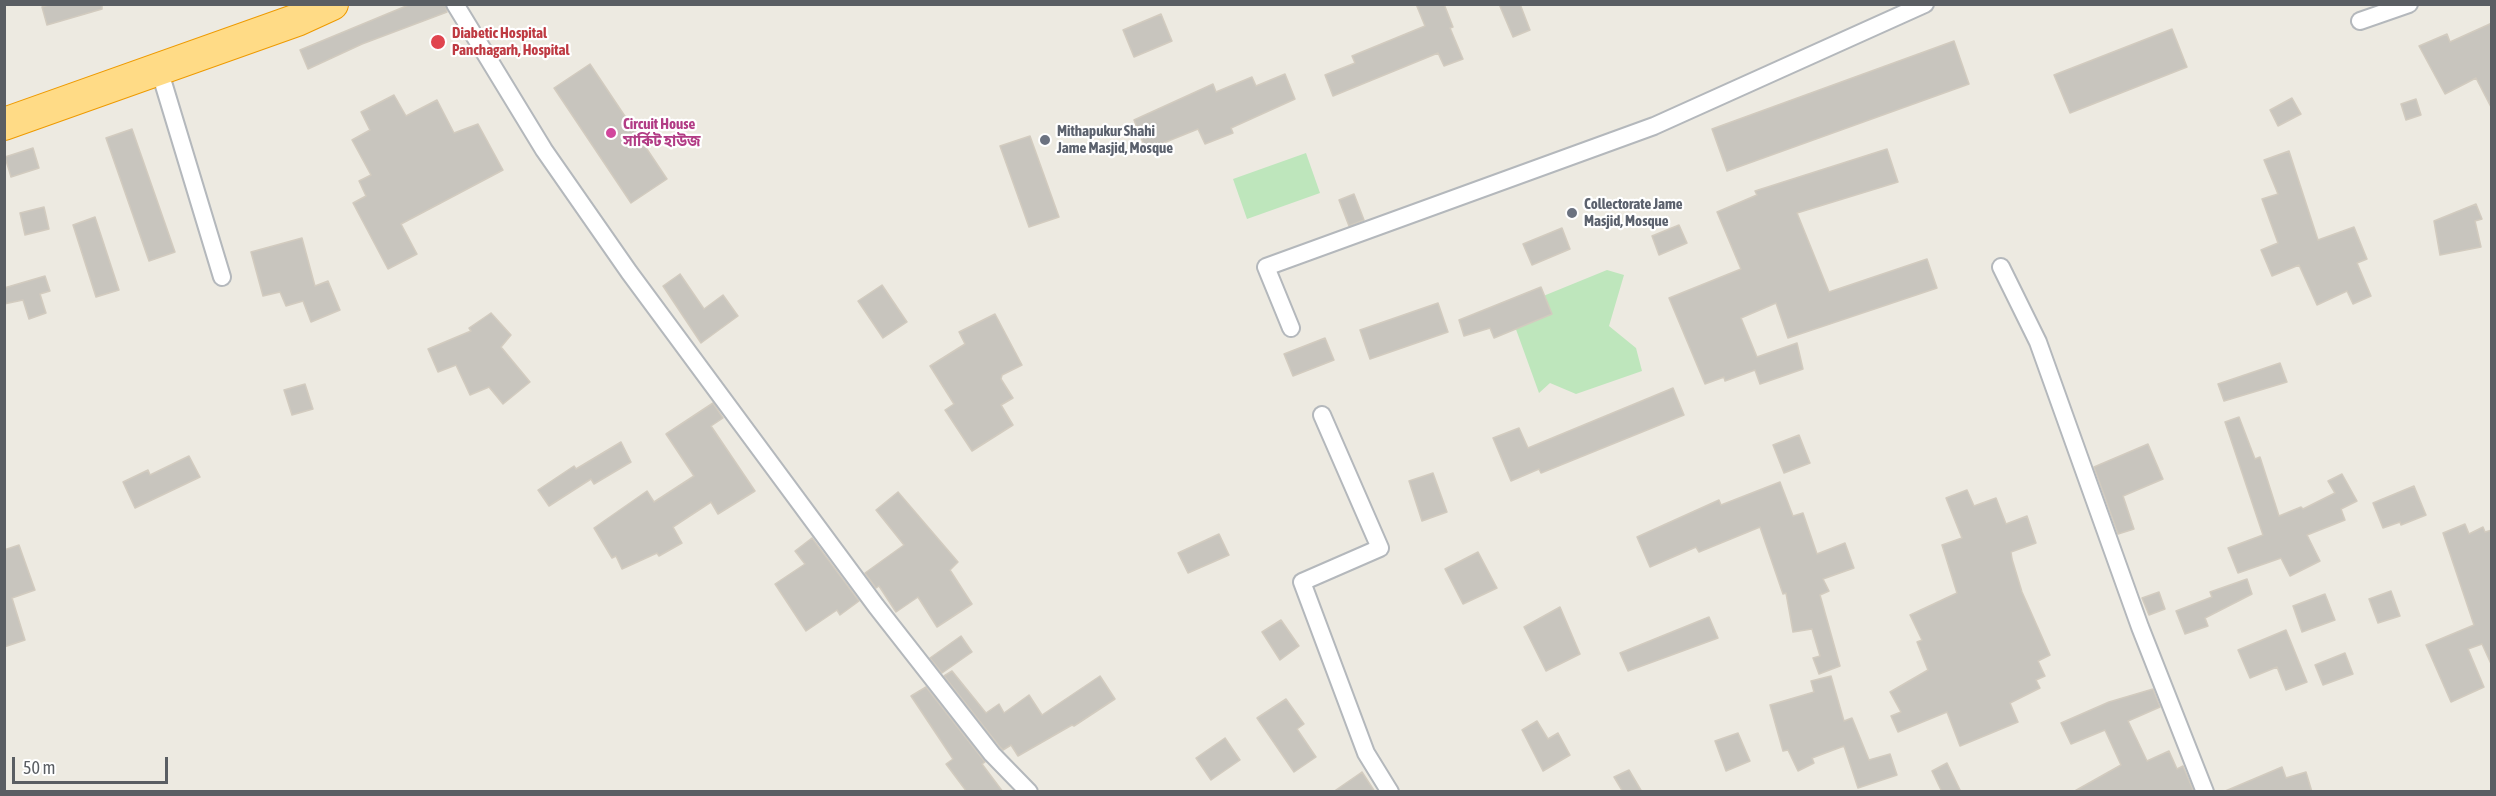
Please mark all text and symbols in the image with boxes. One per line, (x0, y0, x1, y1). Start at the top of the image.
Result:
place label: Diabetic Hospital Panchagarh, Hospital (452, 24, 570, 59)
marker: Diabetic Hospital Panchagarh, Hospital (429, 33, 447, 51)
place label: Circuit House সার্কিট হাউজ (623, 115, 701, 150)
place label: Mithapukur Shahi Jame Masjid, Mosque (1057, 122, 1173, 157)
marker: Circuit House সার্কিট হাউজ (604, 126, 618, 140)
marker: Mithapukur Shahi Jame Masjid, Mosque (1038, 133, 1052, 147)
place label: Collectorate Jame Masjid, Mosque (1584, 195, 1683, 230)
marker: Collectorate Jame Masjid, Mosque (1565, 206, 1579, 220)
scale bar (15, 745, 171, 783)
text: 50 m (23, 757, 55, 778)

